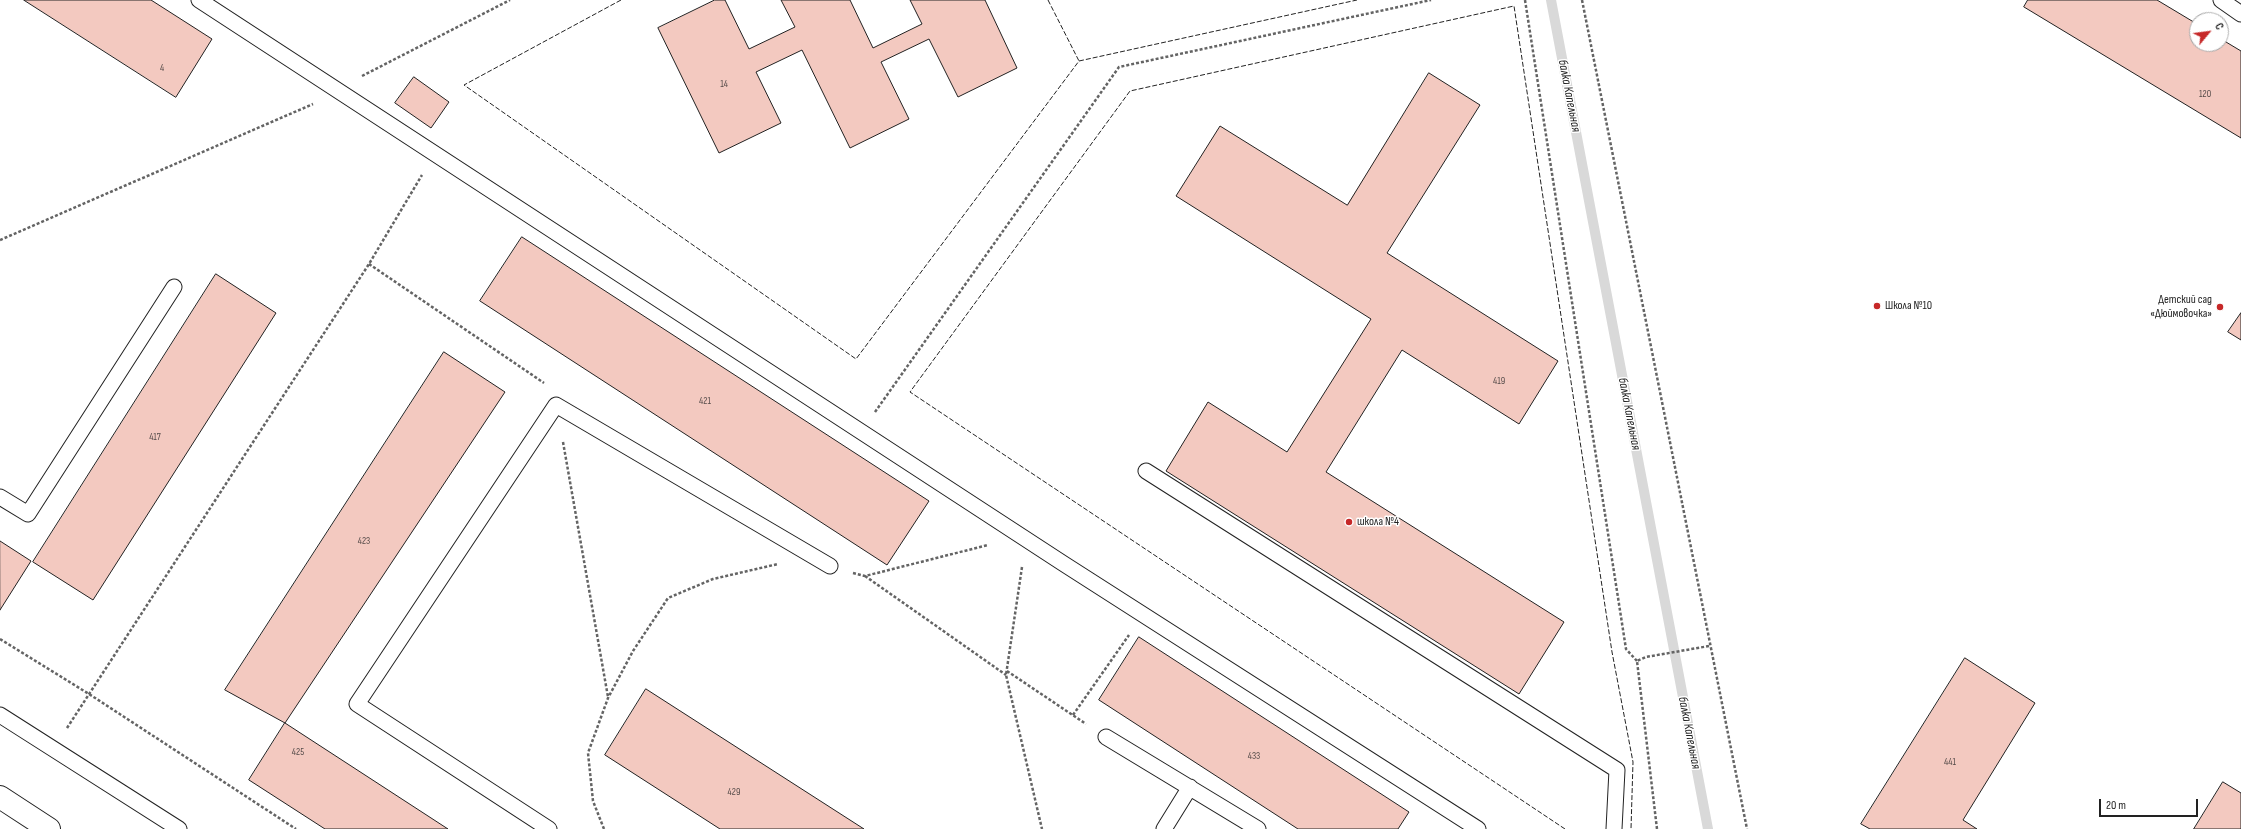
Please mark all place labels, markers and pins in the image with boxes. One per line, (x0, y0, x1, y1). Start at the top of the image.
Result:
place label: Детский сад «Дюймовочка» (2150, 293, 2212, 321)
place label: Школа №10 (1885, 299, 1932, 313)
marker: Школа №10 (1872, 301, 1882, 311)
marker: Детский сад «Дюймовочка» (2215, 302, 2225, 312)
place label: школа №4 (1357, 515, 1399, 529)
marker: школа №4 (1344, 517, 1354, 527)

